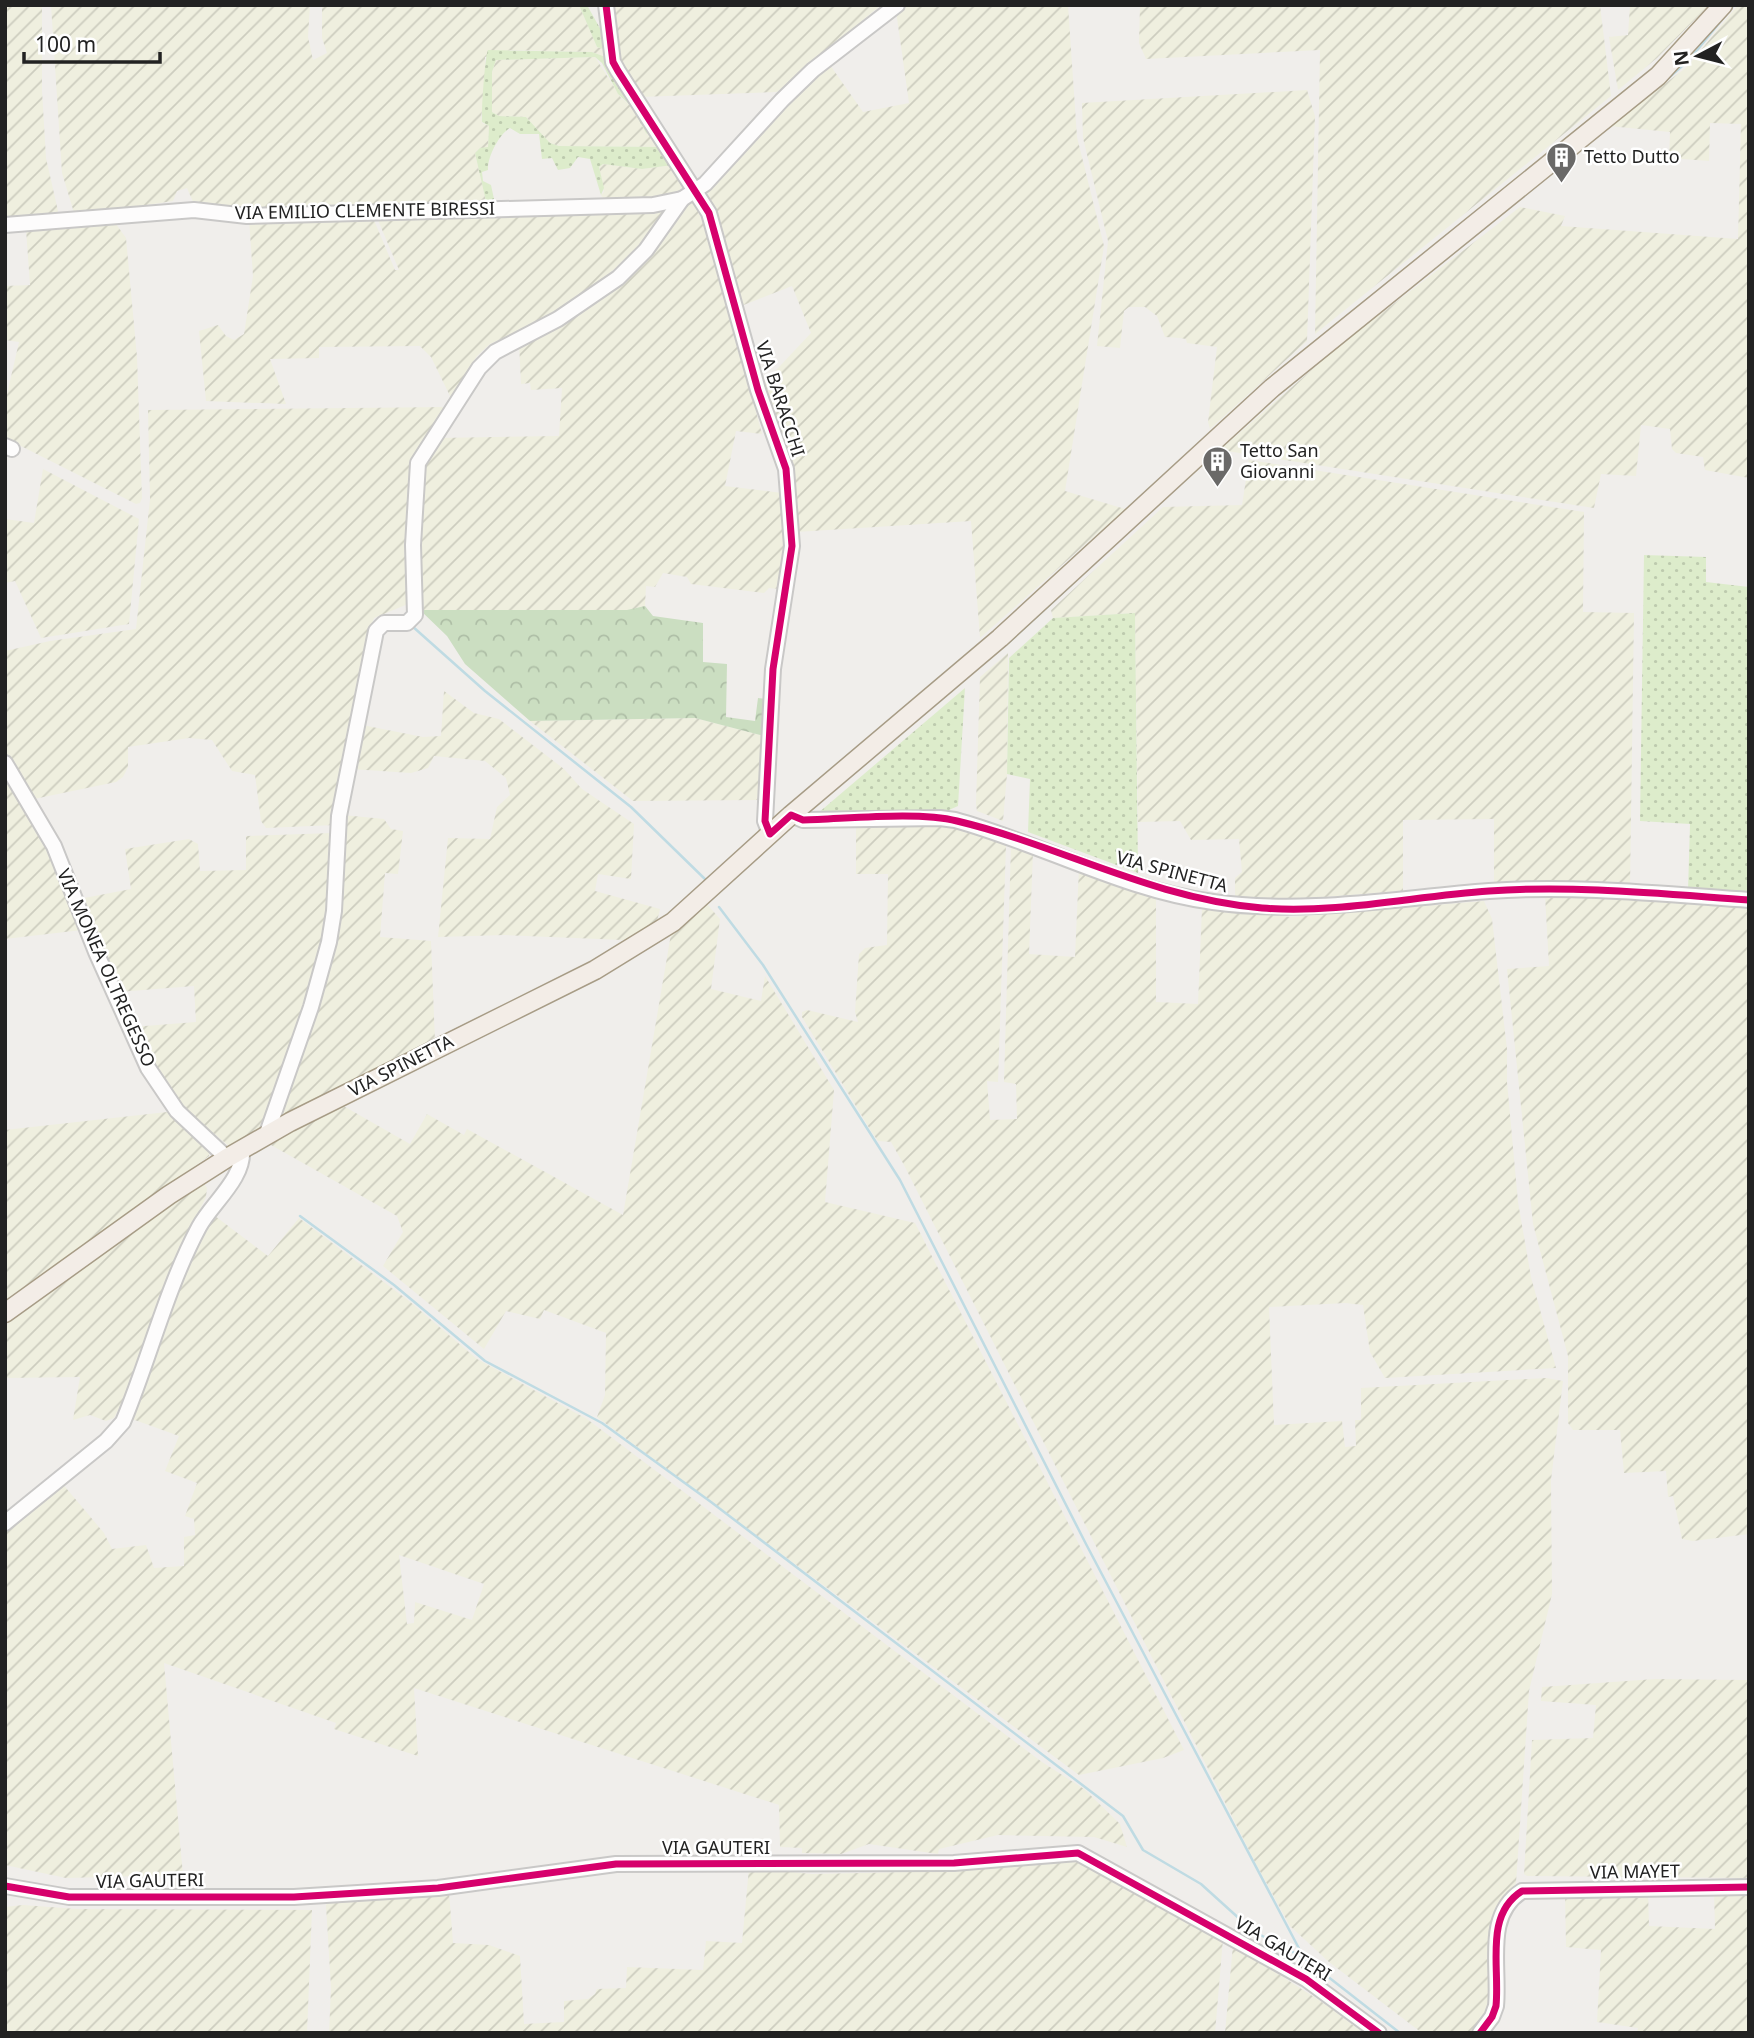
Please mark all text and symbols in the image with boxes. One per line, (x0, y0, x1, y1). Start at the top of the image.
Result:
scale bar (24, 21, 161, 65)
north arrow (1663, 21, 1733, 91)
text: 100 m (35, 30, 96, 58)
text: N (1667, 49, 1695, 67)
building icon: Tetto Dutto (1544, 140, 1578, 184)
place label: Tetto Dutto (1584, 144, 1680, 168)
street label: VIA EMILIO CLEMENTE BIRESSI (235, 196, 495, 224)
street label: VIA BARACCHI (751, 338, 811, 460)
place label: Tetto San Giovanni (1240, 438, 1319, 483)
building icon: Tetto San Giovanni (1200, 444, 1234, 488)
street label: VIA SPINETTA (1114, 845, 1231, 898)
street label: VIA MONEA OLTREGESSO (52, 865, 162, 1071)
street label: VIA SPINETTA (344, 1028, 457, 1102)
street label: VIA GAUTERI (662, 1835, 770, 1859)
street label: VIA MAYET (1590, 1858, 1680, 1884)
street label: VIA GAUTERI (96, 1867, 204, 1893)
street label: VIA GAUTERI (1231, 1910, 1336, 1986)

